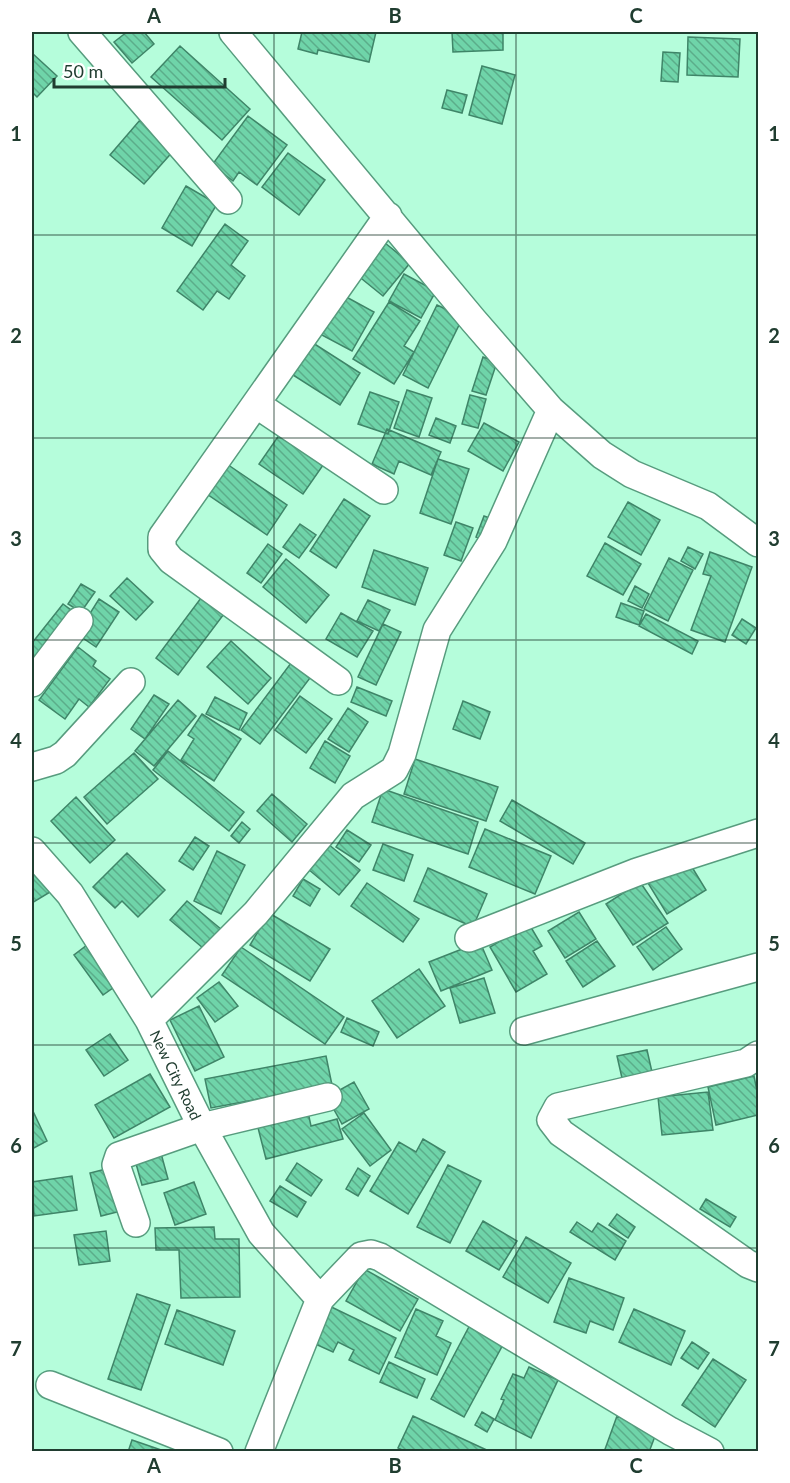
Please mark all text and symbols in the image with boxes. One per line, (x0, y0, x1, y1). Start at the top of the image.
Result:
text: A (146, 3, 161, 27)
text: B (388, 3, 402, 27)
text: C (629, 3, 643, 27)
scale bar (54, 51, 225, 89)
text: 50 m (63, 60, 103, 82)
text: 1 (10, 121, 22, 145)
text: 1 (768, 121, 780, 145)
text: 2 (10, 323, 22, 347)
text: 2 (768, 323, 780, 347)
text: 3 (10, 526, 22, 550)
text: 3 (768, 526, 780, 550)
text: 4 (10, 728, 22, 752)
text: 4 (768, 728, 780, 752)
text: 5 (10, 931, 22, 955)
text: 5 (768, 931, 780, 955)
street label: New City Road (146, 1027, 206, 1123)
text: 6 (10, 1133, 22, 1157)
text: 6 (768, 1133, 780, 1157)
text: 7 (10, 1336, 22, 1360)
text: 7 (768, 1336, 780, 1360)
text: A (146, 1453, 161, 1477)
text: B (388, 1453, 402, 1477)
text: C (629, 1453, 643, 1477)

